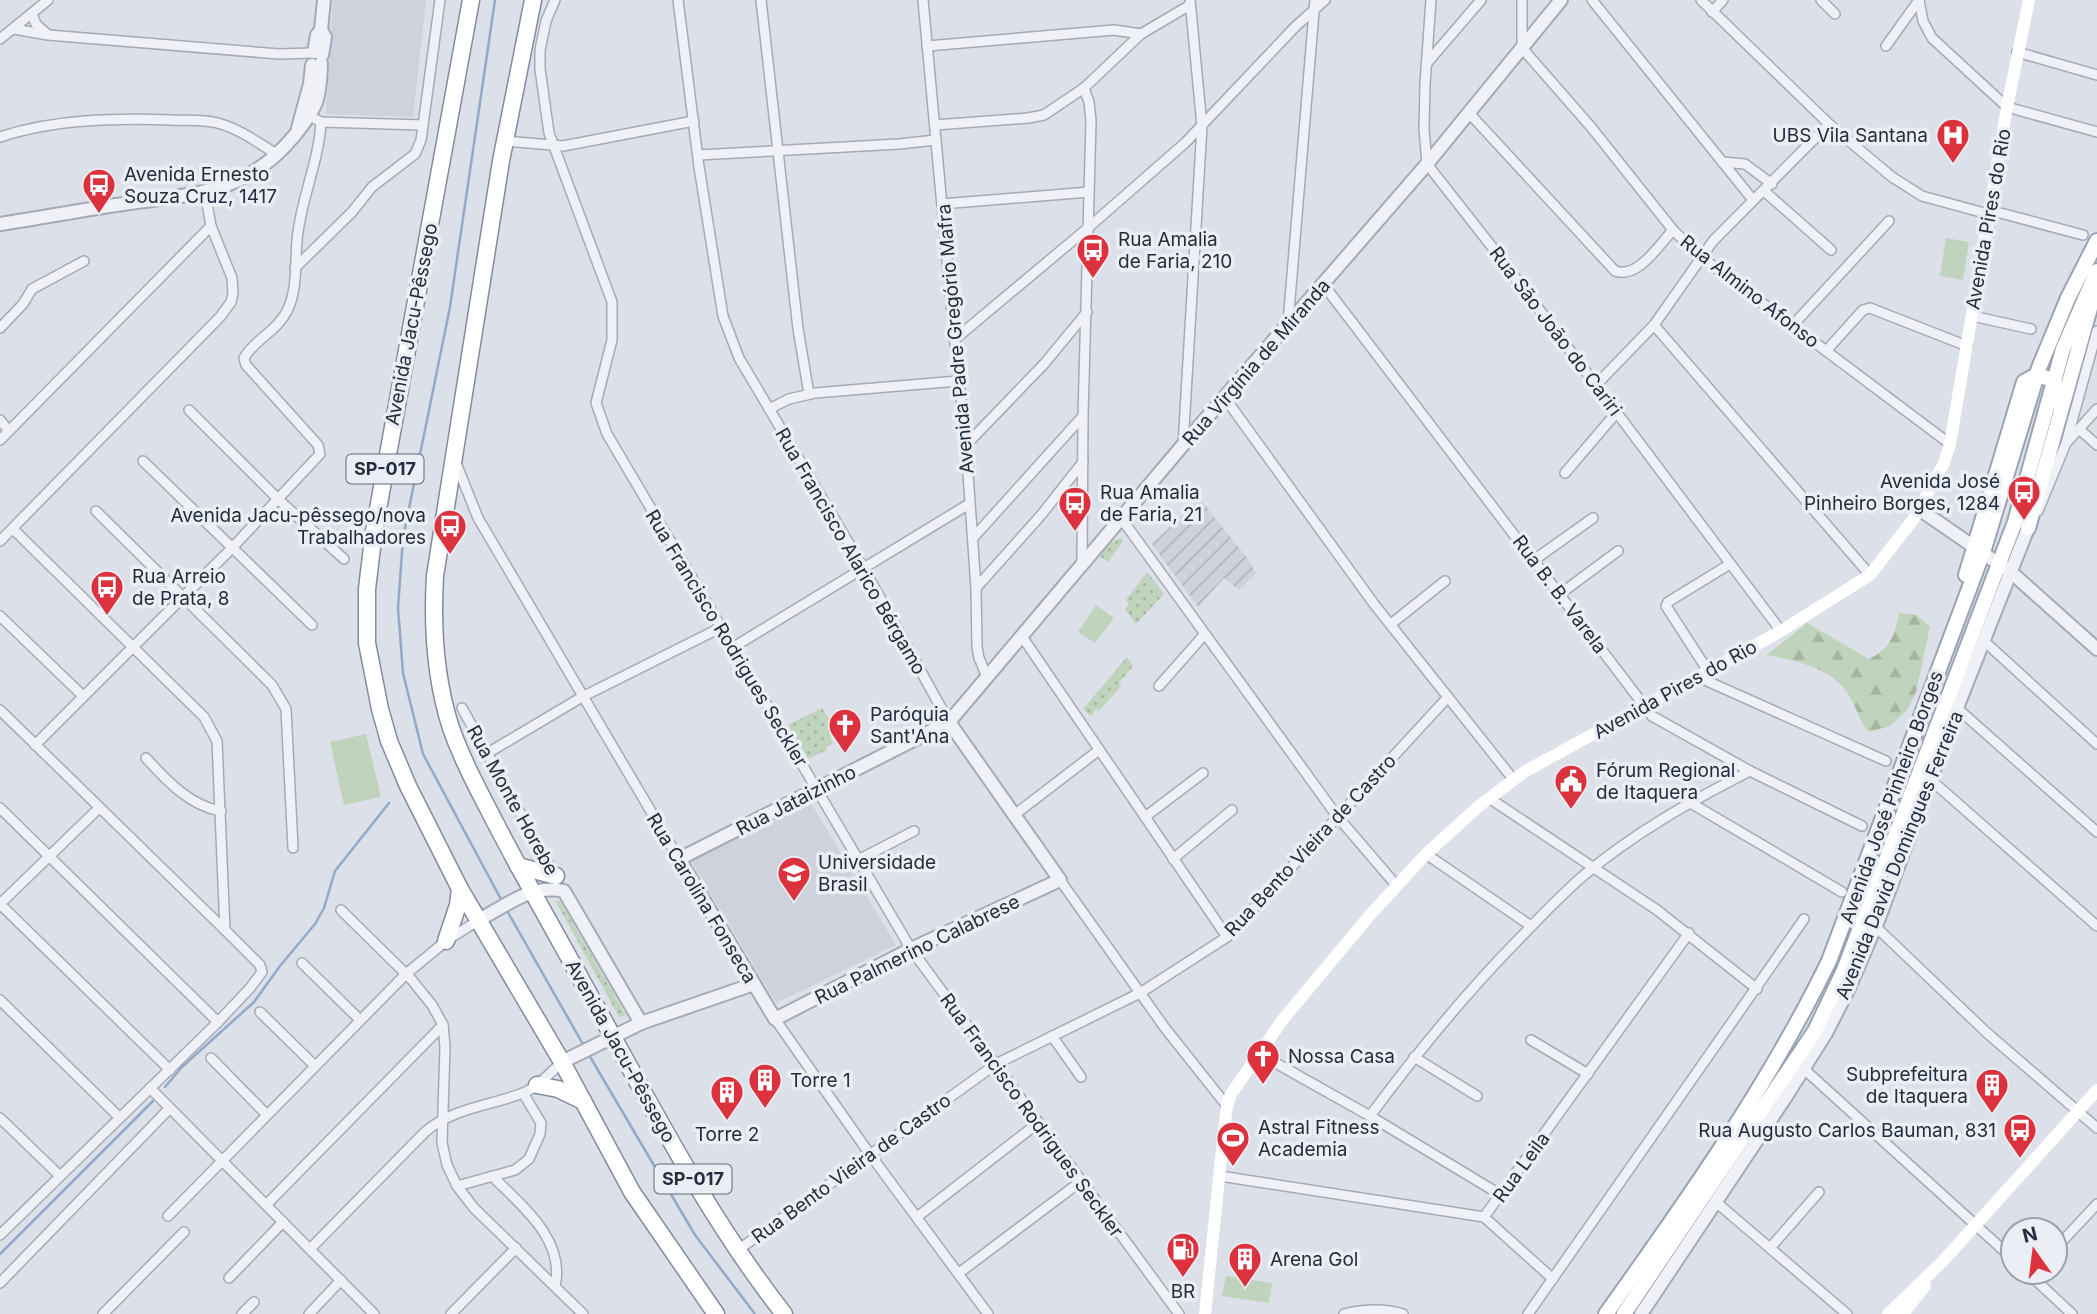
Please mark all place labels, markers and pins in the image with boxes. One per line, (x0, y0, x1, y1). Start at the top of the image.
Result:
hospital icon: UBS Vila Santana (1934, 116, 1972, 165)
place label: UBS Vila Santana (1773, 124, 1928, 147)
place label: Avenida Ernesto Souza Cruz, 1417 (124, 163, 277, 208)
bus stop icon: Avenida Ernesto Souza Cruz, 1417 (80, 166, 118, 215)
place label: Rua Amalia de Faria, 210 (1118, 228, 1232, 273)
bus stop icon: Rua Amalia de Faria, 210 (1074, 231, 1112, 280)
place label: Avenida José Pinheiro Borges, 1284 (1804, 470, 2000, 515)
bus stop icon: Avenida José Pinheiro Borges, 1284 (2005, 473, 2043, 522)
place label: Rua Amalia de Faria, 21 (1100, 481, 1202, 526)
bus stop icon: Rua Amalia de Faria, 21 (1056, 484, 1094, 533)
place label: Avenida Jacu-pêssego/nova Trabalhadores (170, 504, 426, 549)
bus stop icon: Avenida Jacu-pêssego/nova Trabalhadores (431, 507, 469, 556)
place label: Rua Arreio de Prata, 8 (132, 565, 230, 610)
bus stop icon: Rua Arreio de Prata, 8 (88, 568, 126, 617)
place label: Paróquia Sant'Ana (870, 703, 950, 748)
church icon: Paróquia Sant'Ana (826, 706, 864, 755)
place label: Fórum Regional de Itaquera (1596, 759, 1735, 804)
public building icon: Fórum Regional de Itaquera (1552, 762, 1590, 811)
place label: Universidade Brasil (818, 851, 936, 896)
school or university icon: Universidade Brasil (775, 854, 813, 903)
church icon: Nossa Casa (1244, 1037, 1282, 1086)
place label: Nossa Casa (1288, 1045, 1395, 1068)
building icon: Torre 1 (746, 1061, 784, 1110)
place label: Subprefeitura de Itaquera (1846, 1063, 1968, 1108)
building icon: Subprefeitura de Itaquera (1973, 1066, 2011, 1115)
place label: Torre 1 (790, 1069, 851, 1092)
building icon: Torre 2 (708, 1073, 746, 1122)
bus stop icon: Rua Augusto Carlos Bauman, 831 (2001, 1111, 2039, 1160)
place label: Astral Fitness Academia (1258, 1116, 1380, 1161)
sports icon: Astral Fitness Academia (1214, 1119, 1252, 1168)
place label: Rua Augusto Carlos Bauman, 831 (1698, 1119, 1996, 1142)
place label: Torre 2 (695, 1123, 759, 1146)
fuel station icon: BR (1164, 1230, 1202, 1279)
building icon: Arena Gol (1226, 1240, 1264, 1289)
place label: Arena Gol (1270, 1248, 1358, 1271)
place label: BR (1171, 1280, 1195, 1303)

